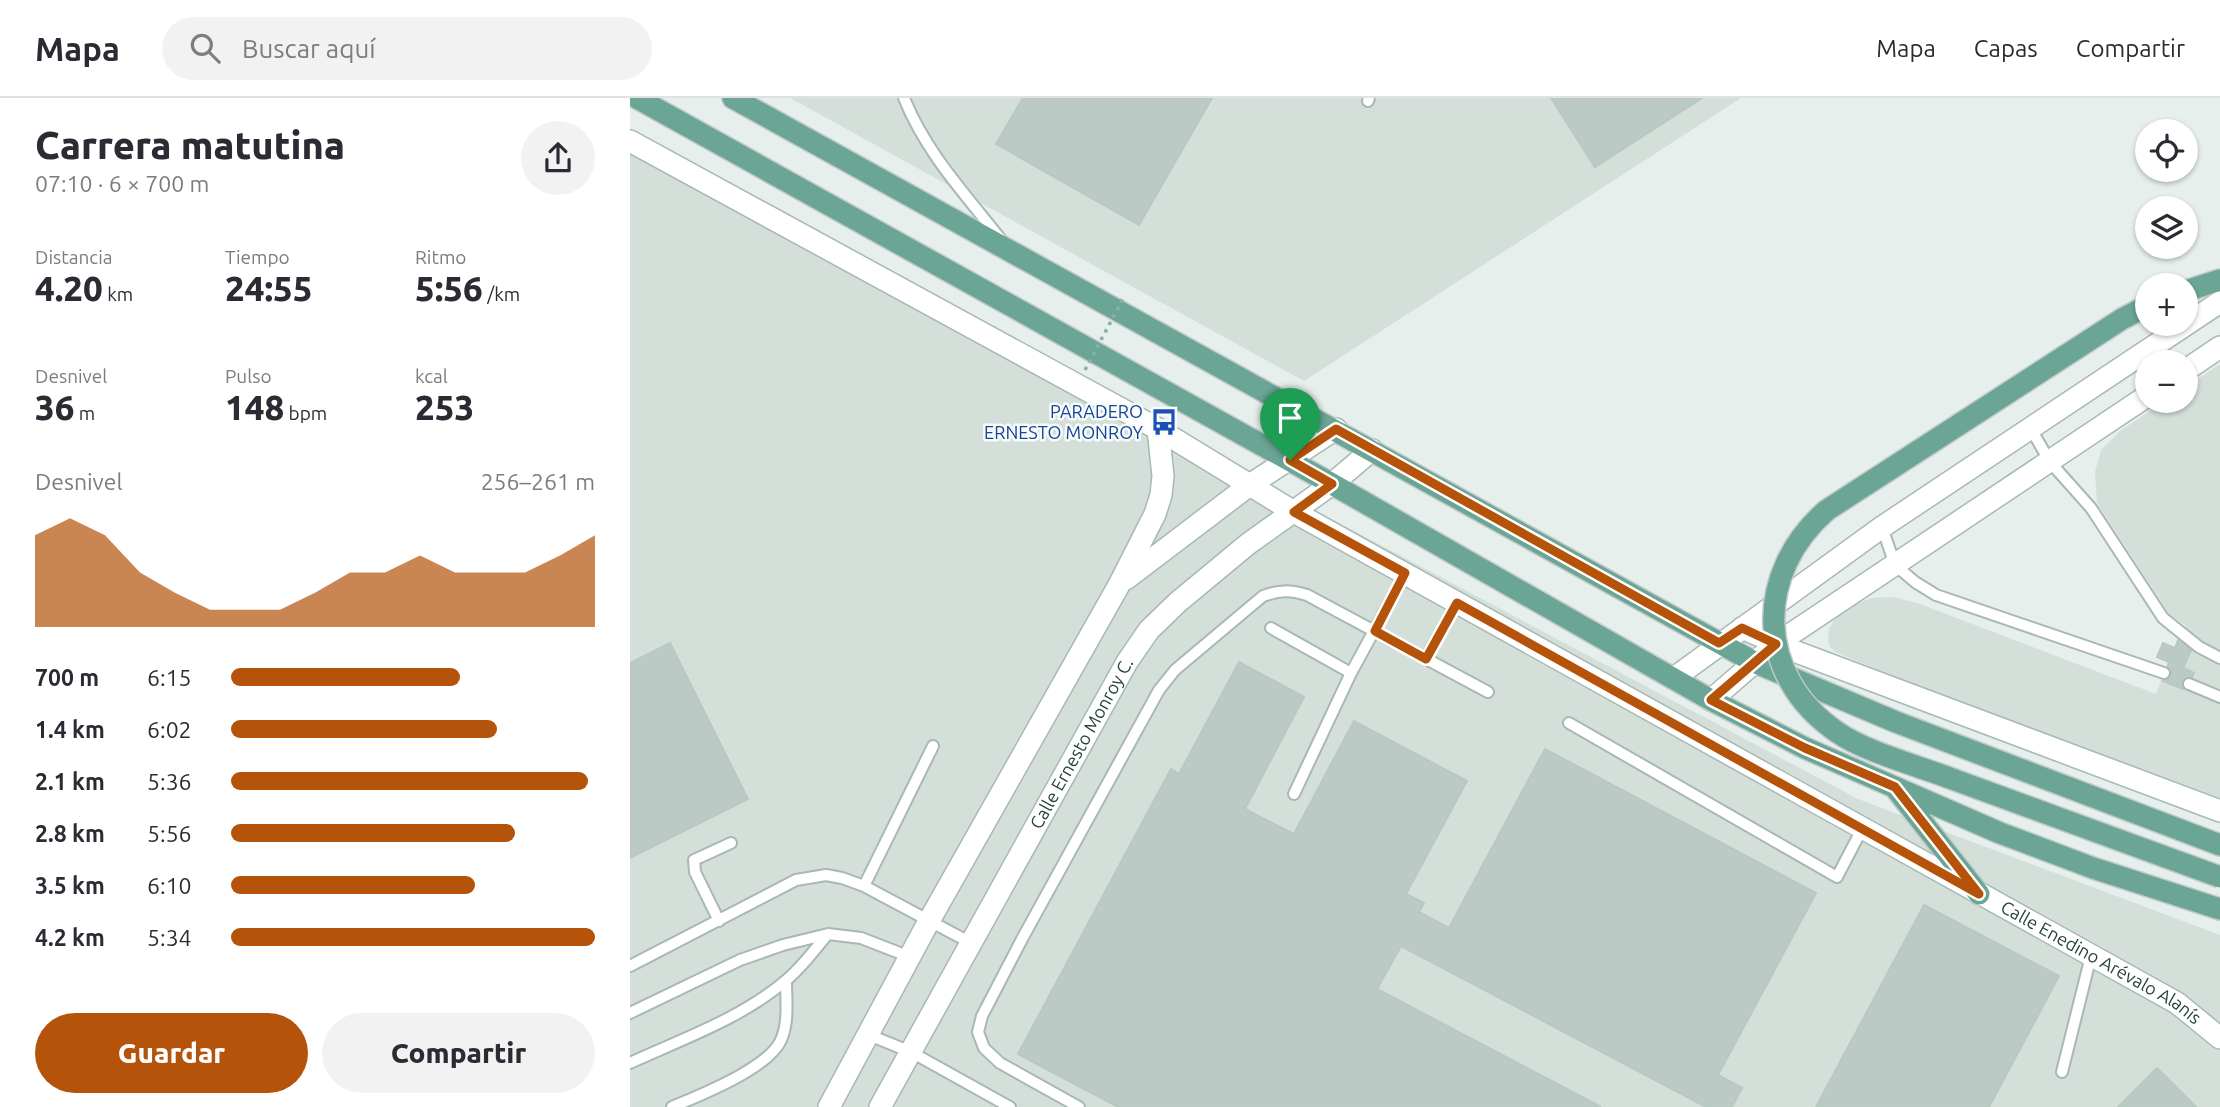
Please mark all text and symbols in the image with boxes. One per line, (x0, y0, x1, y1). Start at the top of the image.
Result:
search box (162, 17, 652, 80)
icon: search (186, 29, 224, 67)
text: Mapa (35, 30, 120, 67)
text: Buscar aquí (242, 34, 376, 63)
text: Mapa (1876, 35, 1936, 62)
text: Capas (1974, 35, 2038, 62)
text: Compartir (2076, 35, 2185, 62)
map controls (2135, 119, 2198, 413)
button: locate (2135, 119, 2198, 182)
button: share (521, 121, 595, 195)
text: Carrera matutina (35, 124, 345, 166)
text: 07:10 · 6 × 700 m (35, 171, 209, 196)
button: layers (2135, 196, 2198, 259)
text: Distancia (35, 246, 113, 268)
text: Tiempo (225, 246, 290, 268)
text: Ritmo (415, 246, 466, 268)
text: 4.20 (35, 268, 103, 308)
text: 24:55 (225, 268, 313, 308)
text: 5:56 (415, 268, 483, 308)
button: + (2135, 273, 2198, 336)
text: km (103, 283, 133, 305)
text: /km (483, 283, 520, 305)
button: − (2135, 350, 2198, 413)
text: Desnivel (35, 365, 107, 387)
text: Pulso (225, 365, 272, 387)
text: kcal (415, 365, 448, 387)
text: 36 (35, 387, 74, 427)
text: 148 (225, 387, 284, 427)
text: 253 (415, 387, 474, 427)
pin (1260, 388, 1320, 460)
icon: arrive (1271, 399, 1309, 437)
place label: PARADERO ERNESTO MONROY (984, 401, 1144, 442)
text: m (74, 402, 95, 424)
text: bpm (284, 402, 327, 424)
bus stop icon: PARADERO ERNESTO MONROY (1149, 407, 1179, 437)
text: Desnivel (35, 469, 123, 494)
text: 256–261 m (481, 469, 595, 494)
street label: Calle Ernesto Monroy C. (1025, 653, 1136, 832)
text: 700 m (35, 665, 99, 690)
text: 6:15 (147, 665, 192, 690)
text: 1.4 km (35, 717, 105, 742)
text: 6:02 (147, 717, 192, 742)
text: 2.1 km (35, 769, 105, 794)
text: 5:36 (147, 769, 192, 794)
text: 2.8 km (35, 821, 105, 846)
text: 5:56 (147, 821, 192, 846)
text: 3.5 km (35, 873, 105, 898)
text: 6:10 (147, 873, 192, 898)
street label: Calle Enedino Arévalo Alanís (1998, 896, 2206, 1028)
text: 4.2 km (35, 925, 105, 950)
text: 5:34 (147, 925, 192, 950)
button: Guardar (35, 1013, 308, 1093)
button: Compartir (322, 1013, 595, 1093)

